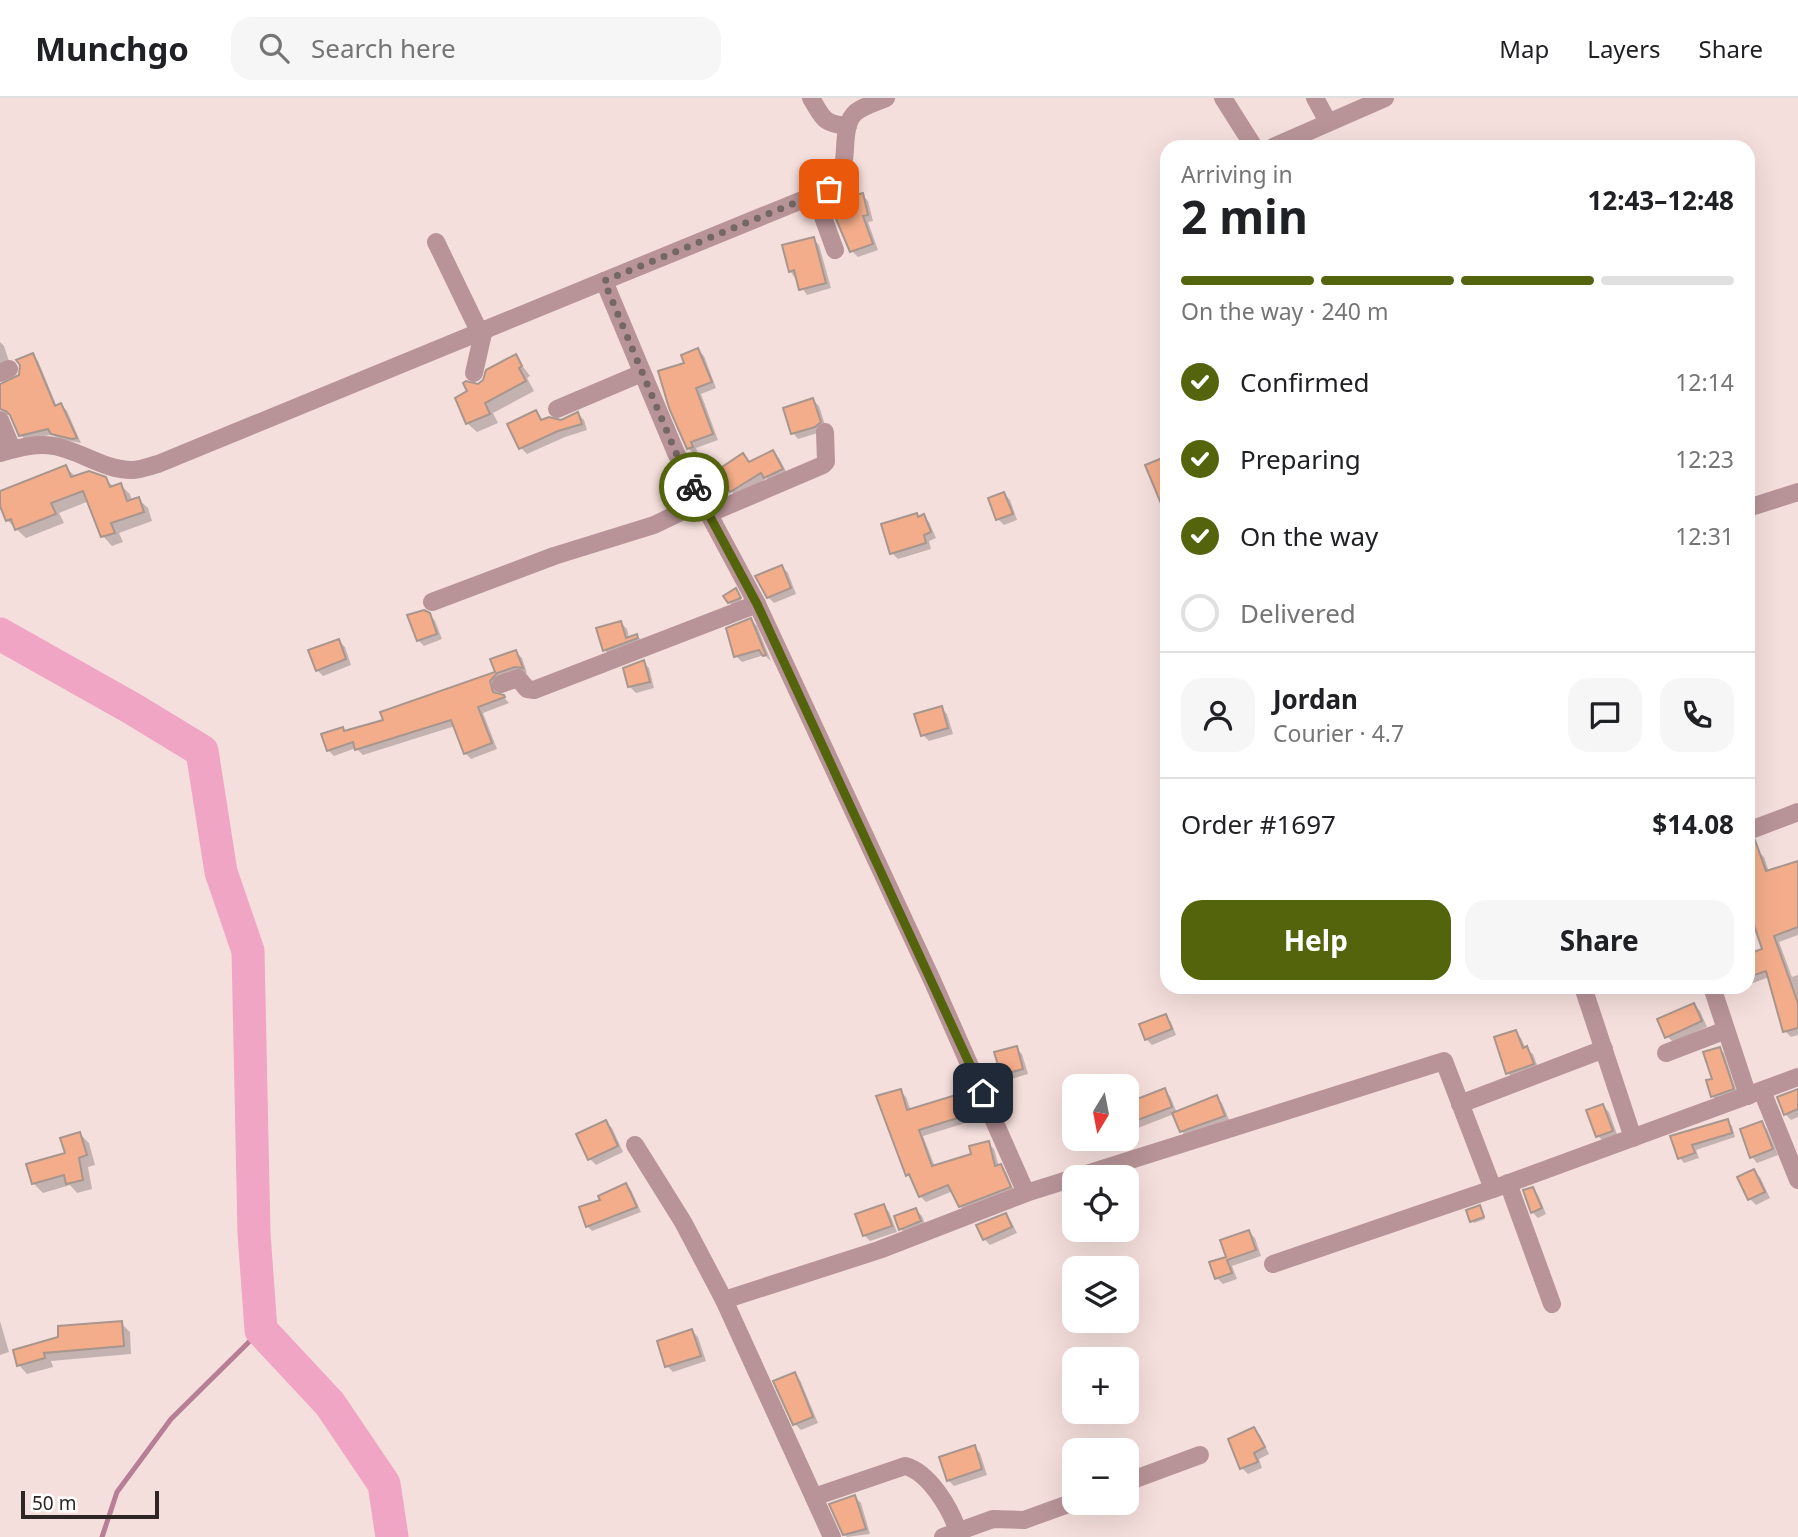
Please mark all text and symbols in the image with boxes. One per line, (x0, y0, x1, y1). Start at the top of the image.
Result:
search box (231, 17, 721, 80)
text: Munchgo (35, 26, 189, 71)
icon: search (255, 29, 293, 67)
text: Search here (311, 30, 456, 66)
text: Map (1499, 32, 1549, 65)
text: Layers (1587, 32, 1661, 65)
text: Share (1699, 32, 1763, 65)
text: Arriving in (1181, 158, 1293, 190)
pin (799, 159, 859, 219)
icon: bag (810, 170, 848, 208)
text: 12:43–12:48 (1587, 182, 1734, 218)
text: 2 min (1181, 185, 1308, 247)
text: On the way · 240 m (1181, 295, 1388, 327)
icon: check (1181, 363, 1219, 401)
text: Confirmed (1240, 364, 1370, 400)
text: 12:14 (1675, 366, 1734, 398)
icon: check (1181, 440, 1219, 478)
text: Preparing (1240, 441, 1361, 477)
text: 12:23 (1675, 443, 1734, 475)
courier (659, 452, 729, 522)
icon: bike (675, 468, 713, 506)
icon: check (1181, 517, 1219, 555)
text: On the way (1240, 518, 1378, 554)
text: 12:31 (1675, 520, 1734, 552)
text: Delivered (1240, 595, 1356, 631)
button: person (1181, 678, 1255, 752)
button: chat (1568, 678, 1642, 752)
button: phone (1660, 678, 1734, 752)
text: Jordan (1273, 681, 1358, 717)
text: Courier · 4.7 (1273, 717, 1404, 749)
text: Order #1697 (1181, 806, 1336, 842)
text: $14.08 (1652, 806, 1734, 842)
button: Help (1181, 900, 1451, 980)
button: Share (1465, 900, 1734, 980)
pin (953, 1063, 1013, 1123)
icon: home (964, 1074, 1002, 1112)
north arrow (1062, 1074, 1139, 1152)
map controls (1062, 1074, 1139, 1515)
button: locate (1062, 1165, 1139, 1242)
button: layers (1062, 1256, 1139, 1333)
button: + (1062, 1347, 1139, 1424)
button: − (1062, 1438, 1139, 1515)
scale bar (21, 1488, 159, 1520)
text: 50 m (32, 1490, 76, 1516)

